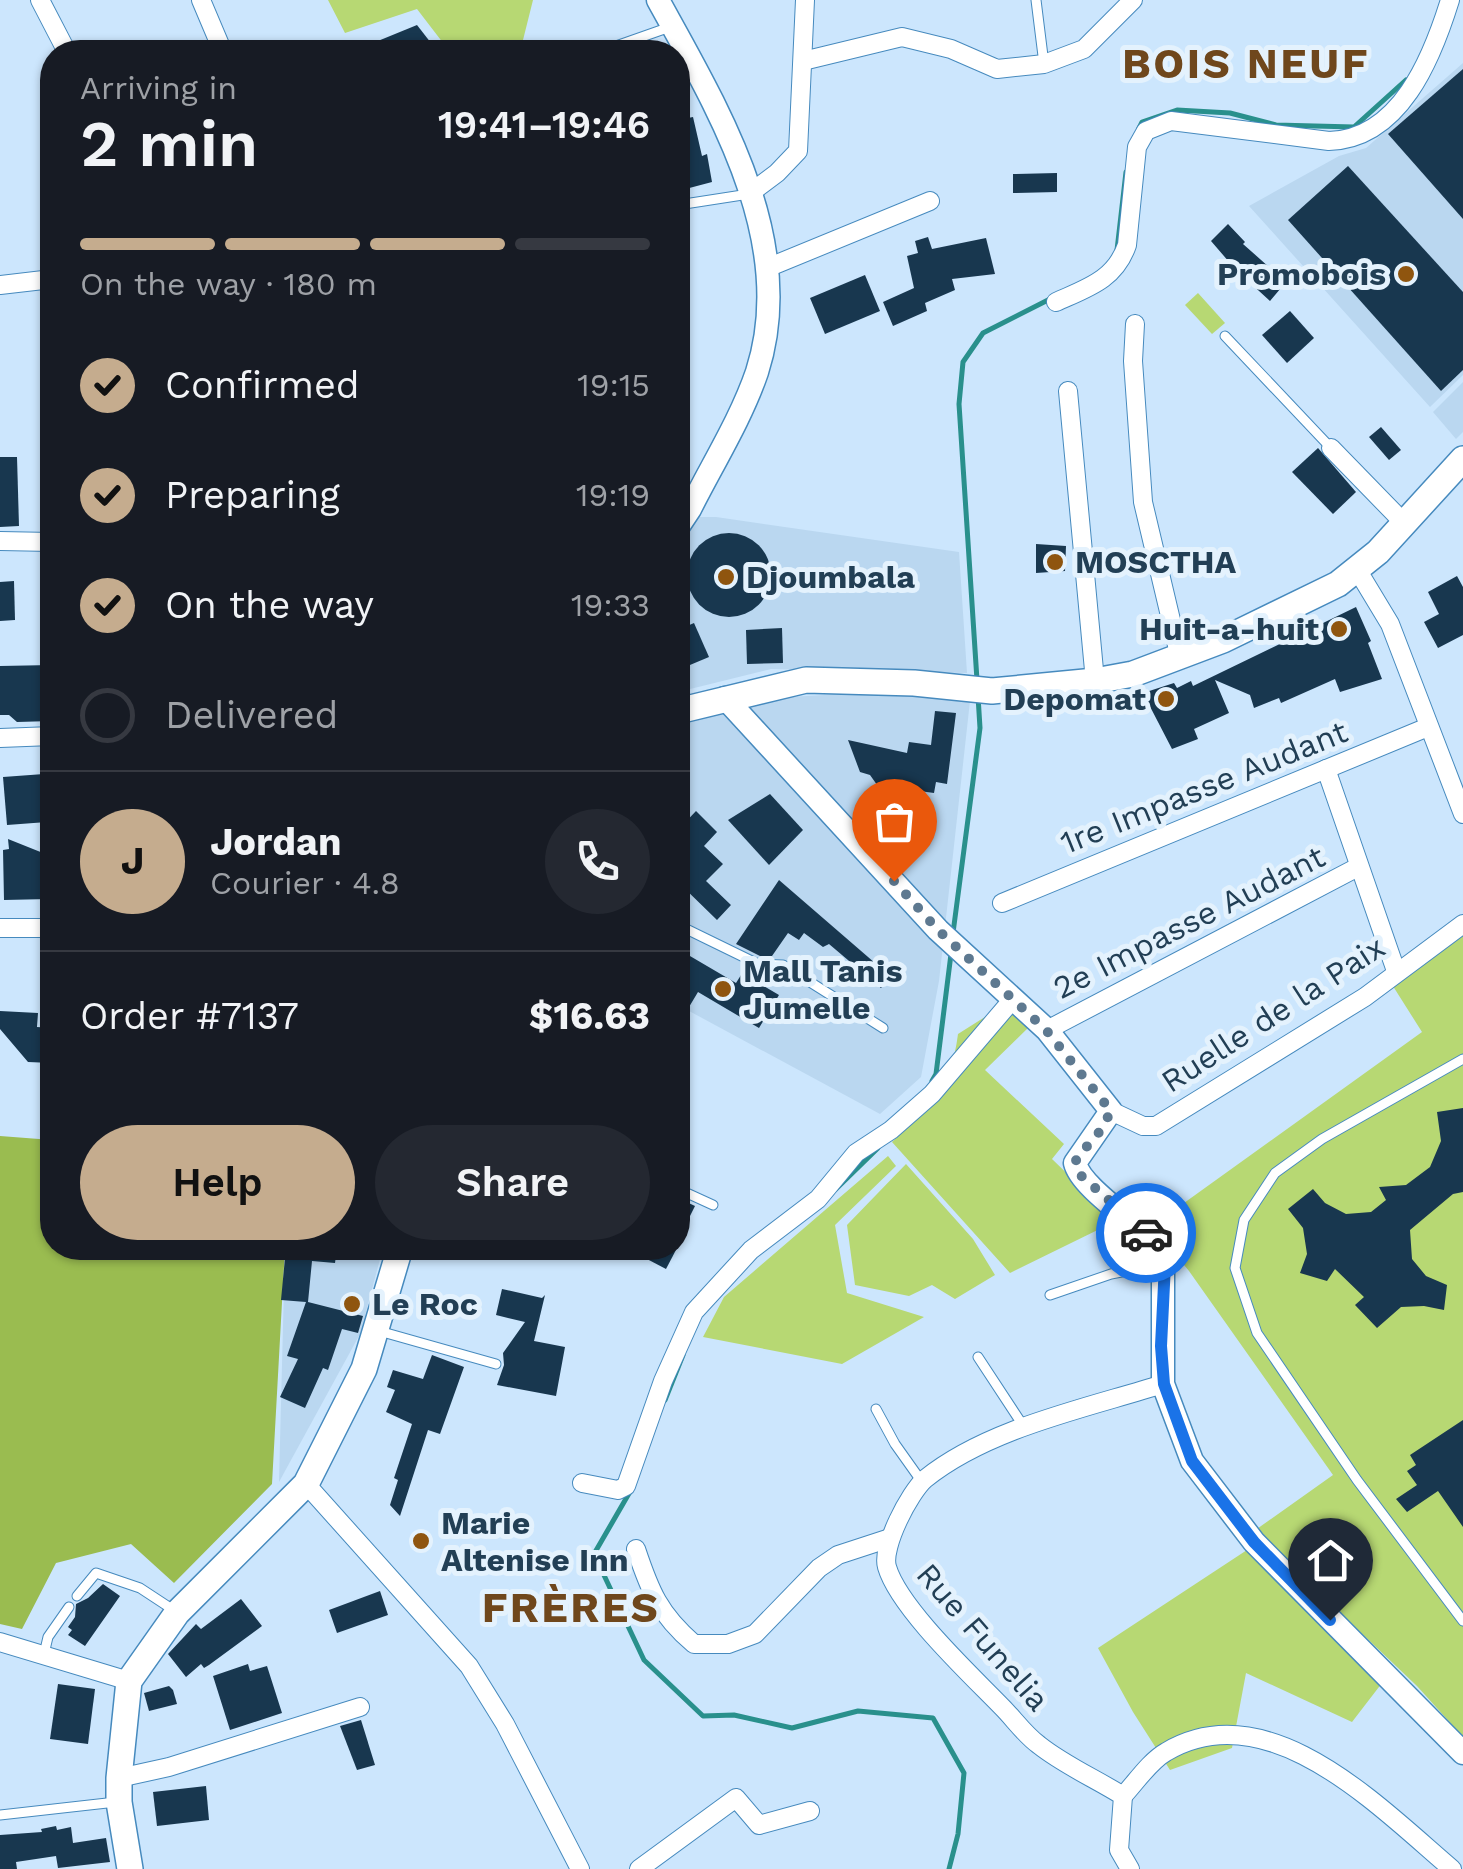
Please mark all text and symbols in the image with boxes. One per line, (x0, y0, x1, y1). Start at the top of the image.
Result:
district label: BOIS NEUF (1122, 39, 1370, 88)
text: Arriving in (80, 69, 237, 107)
text: 19:41–19:46 (438, 103, 650, 147)
text: 2 min (80, 106, 258, 182)
place label: Promobois (1217, 255, 1386, 293)
marker: Promobois (1395, 263, 1417, 285)
text: On the way · 180 m (80, 265, 377, 303)
icon: check (80, 358, 135, 413)
text: Confirmed (165, 363, 360, 407)
text: 19:15 (577, 366, 650, 404)
icon: check (80, 468, 135, 523)
text: Preparing (165, 473, 340, 517)
text: 19:19 (576, 476, 650, 514)
place label: MOSCTHA (1075, 543, 1237, 581)
marker: MOSCTHA (1044, 551, 1066, 573)
place label: Djoumbala (746, 558, 915, 596)
marker: Djoumbala (715, 566, 737, 588)
icon: check (80, 578, 135, 633)
text: On the way (165, 583, 374, 627)
text: 19:33 (571, 586, 650, 624)
place label: Huit-a-huit (1139, 610, 1319, 648)
marker: Huit-a-huit (1328, 618, 1350, 640)
place label: Depomat (1003, 680, 1146, 718)
marker: Depomat (1155, 688, 1177, 710)
text: Delivered (165, 693, 338, 737)
street label: 1re Impasse Audant (1055, 712, 1353, 862)
pin (852, 779, 937, 882)
icon: bag (867, 794, 922, 849)
button: phone (545, 809, 650, 914)
text: Jordan (210, 820, 342, 864)
street label: 2e Impasse Audant (1047, 837, 1331, 1007)
text: J (121, 839, 144, 883)
text: Courier · 4.8 (210, 864, 400, 902)
street label: Ruelle de la Paix (1154, 928, 1392, 1100)
place label: Mall Tanis Jumelle (743, 952, 902, 1027)
marker: Mall Tanis Jumelle (712, 978, 734, 1000)
text: Order #7137 (80, 994, 299, 1038)
text: $16.63 (529, 994, 650, 1038)
button: Help (80, 1125, 355, 1240)
button: Share (375, 1125, 650, 1240)
courier (1096, 1183, 1196, 1283)
icon: car (1119, 1206, 1174, 1261)
place label: Le Roc (372, 1285, 478, 1323)
marker: Le Roc (341, 1293, 363, 1315)
place label: Marie Altenise Inn (441, 1504, 629, 1579)
pin (1288, 1518, 1373, 1621)
marker: Marie Altenise Inn (410, 1530, 432, 1552)
icon: home (1303, 1533, 1358, 1588)
street label: Rue Funelia (909, 1556, 1057, 1718)
district label: FRÈRES (482, 1583, 660, 1632)

